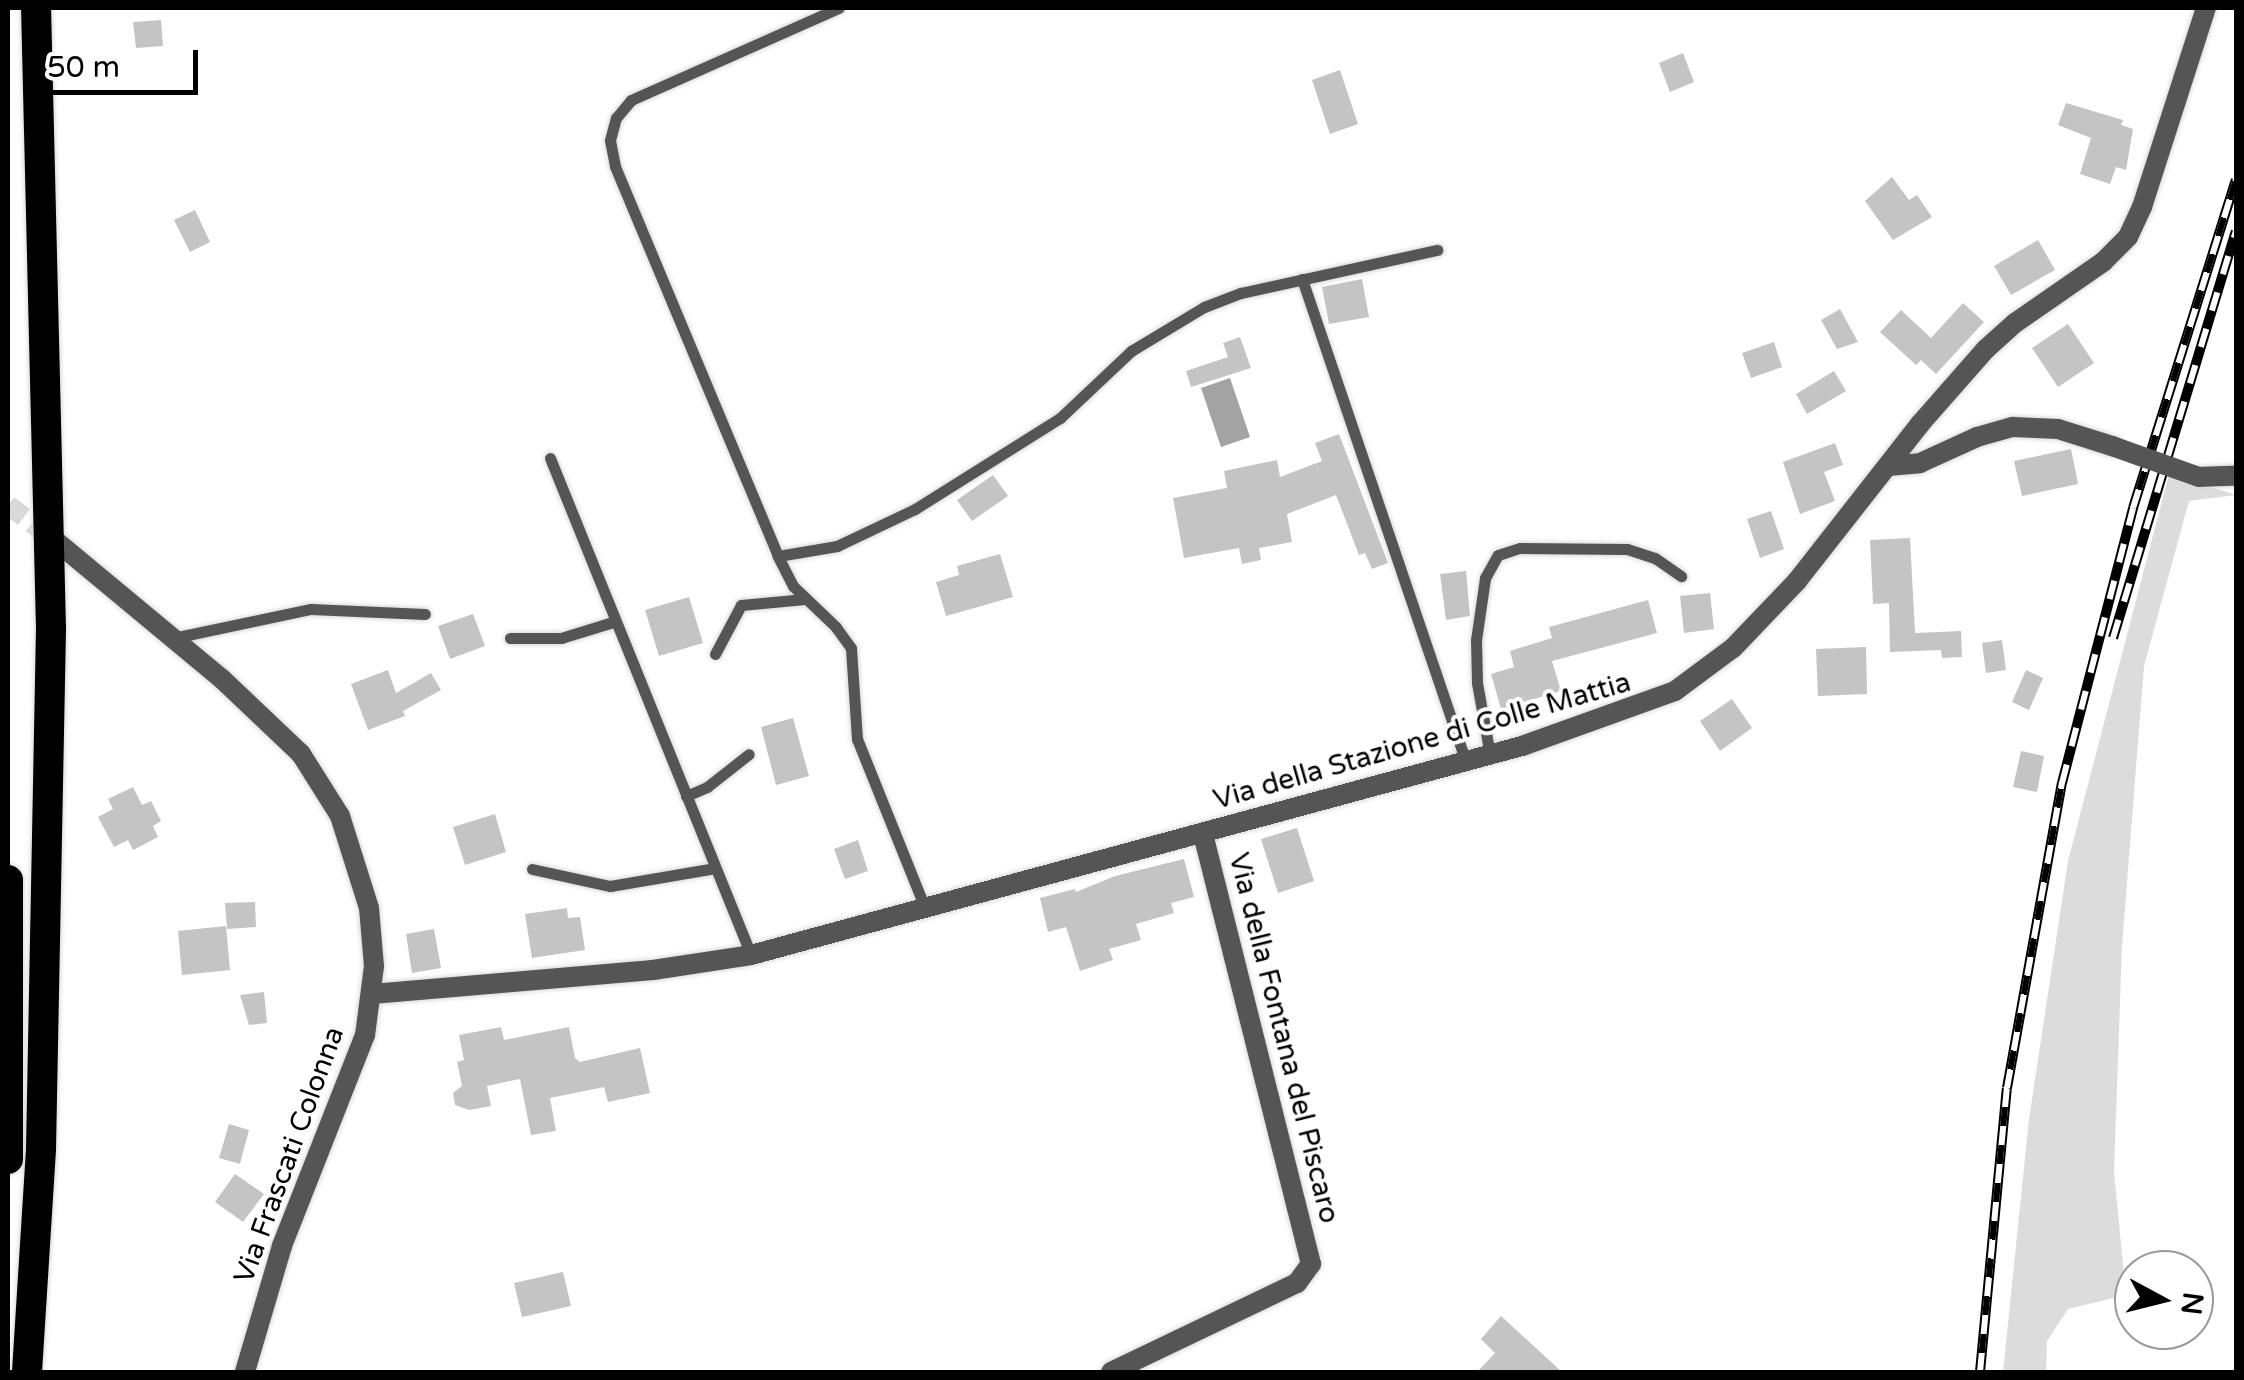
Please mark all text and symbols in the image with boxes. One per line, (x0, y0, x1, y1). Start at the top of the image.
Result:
scale bar (35, 30, 202, 92)
text: 50 m (47, 49, 120, 86)
street label: Via della Stazione di Colle Mattia (1210, 665, 1634, 817)
street label: Via della Fontana del Piscaro (1222, 849, 1346, 1227)
street label: Via Frascati Colonna (227, 1022, 351, 1288)
north arrow (2114, 1250, 2214, 1350)
text: N (2174, 1290, 2210, 1317)

